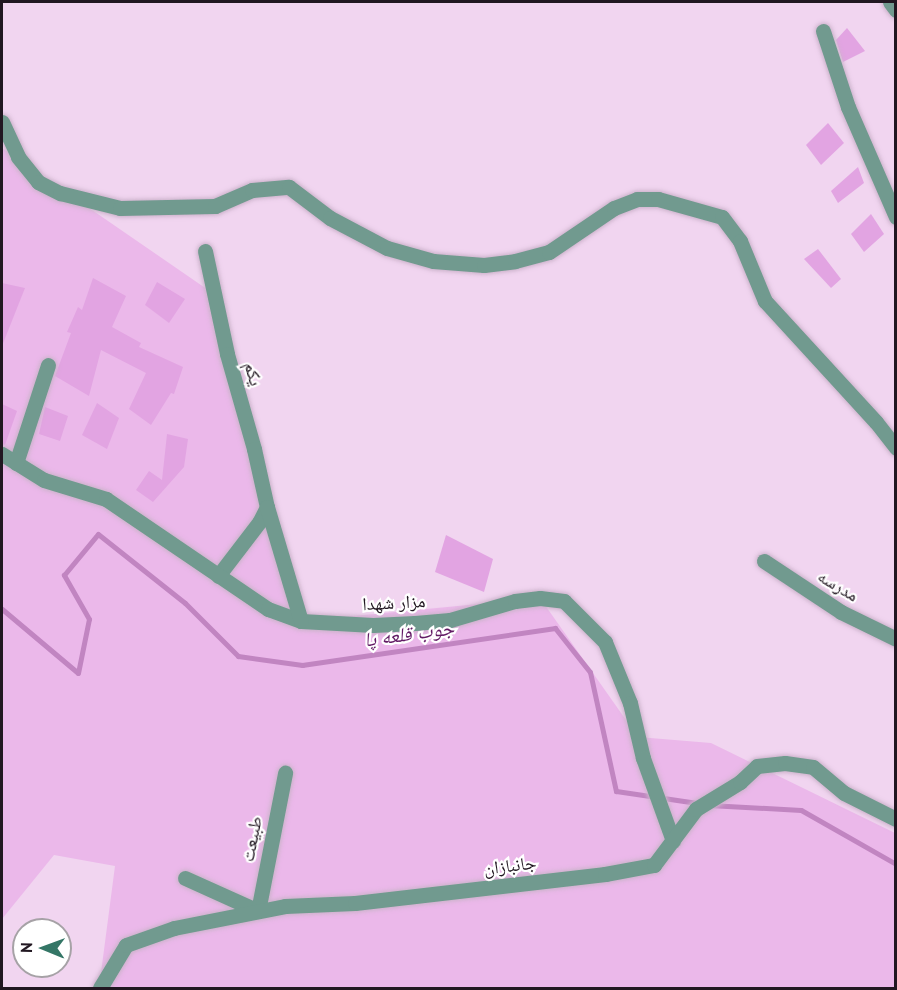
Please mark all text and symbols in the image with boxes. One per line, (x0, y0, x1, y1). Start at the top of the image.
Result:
street label: یکم (239, 360, 267, 388)
street label: مدرسه (814, 565, 862, 607)
street label: مزار شهدا (362, 591, 426, 615)
water label: جوب قلعه پا (362, 616, 456, 652)
street label: طبیعت (237, 814, 267, 864)
street label: جانبازان (483, 852, 537, 880)
north arrow (12, 918, 72, 978)
text: N (16, 942, 36, 953)

